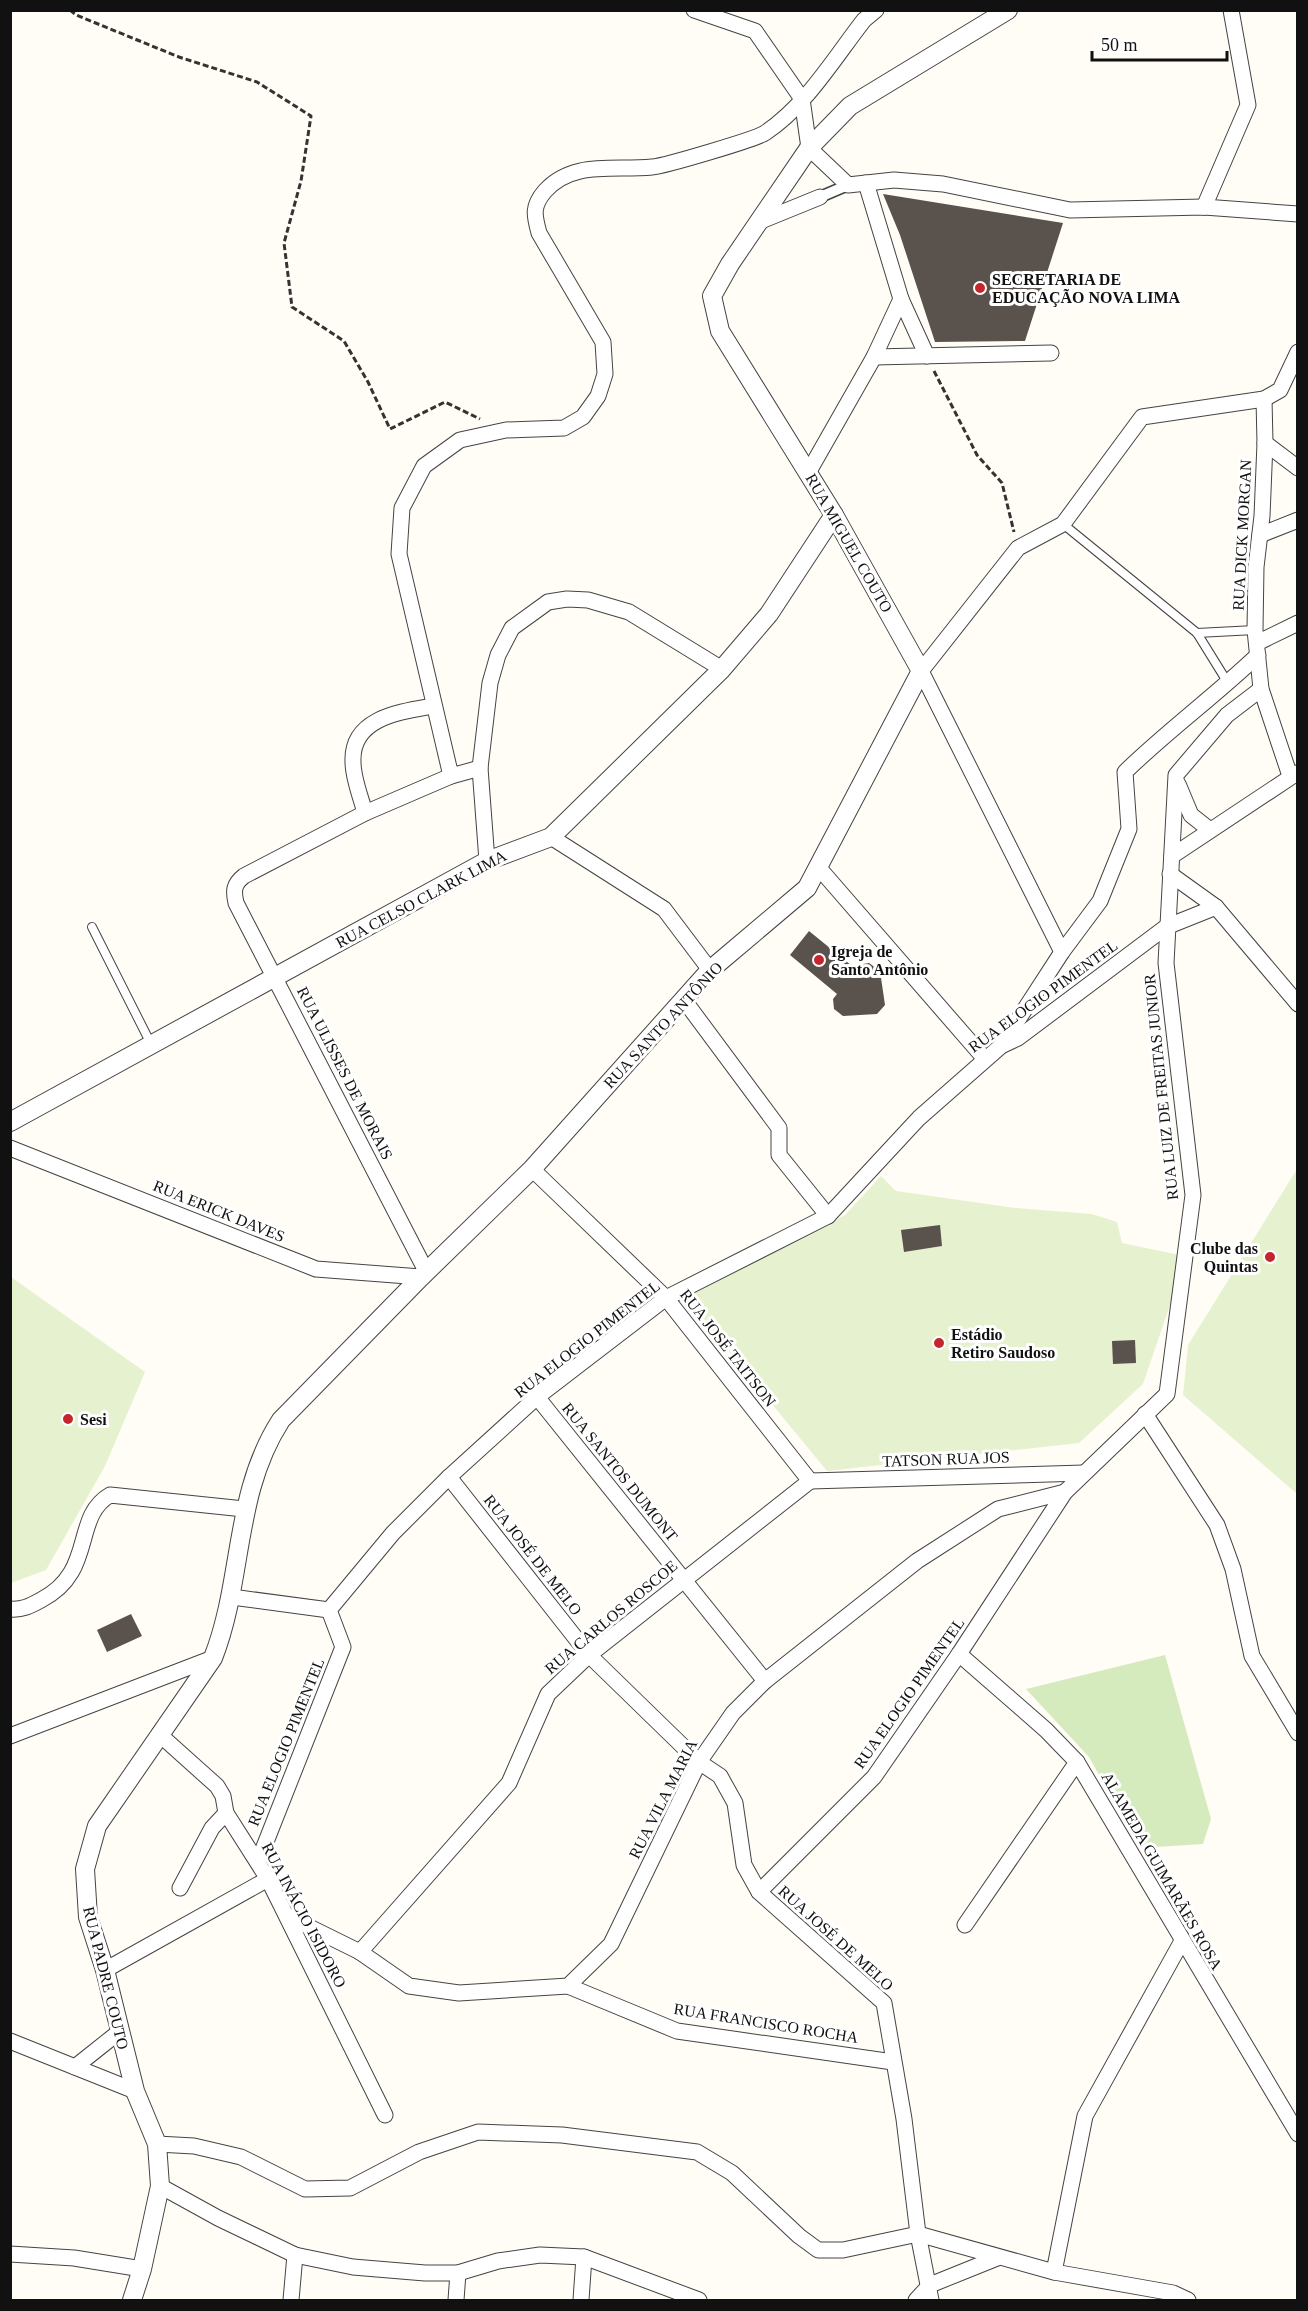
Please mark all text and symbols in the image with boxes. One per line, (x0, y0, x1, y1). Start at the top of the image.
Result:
scale bar (1092, 24, 1227, 62)
text: 50 m (1101, 35, 1138, 55)
place label: SECRETARIA DE EDUCAÇÃO NOVA LIMA (992, 271, 1181, 307)
marker: SECRETARIA DE EDUCAÇÃO NOVA LIMA (973, 281, 987, 295)
street label: RUA DICK MORGAN (1230, 459, 1254, 611)
street label: RUA MIGUEL COUTO (802, 471, 896, 615)
street label: RUA CELSO CLARK LIMA (333, 847, 510, 951)
street label: RUA ELOGIO PIMENTEL (965, 936, 1121, 1056)
place label: Igreja de Santo Antônio (831, 943, 928, 978)
marker: Igreja de Santo Antônio (812, 953, 826, 967)
street label: RUA SANTO ANTÔNIO (599, 958, 726, 1091)
street label: RUA LUIZ DE FREITAS JUNIOR (1141, 973, 1181, 1201)
street label: RUA ULISSES DE MORAIS (294, 984, 396, 1162)
street label: RUA ERICK DAVES (151, 1177, 287, 1245)
place label: Clube das Quintas (1190, 1240, 1258, 1275)
marker: Clube das Quintas (1263, 1250, 1277, 1264)
street label: RUA ELOGIO PIMENTEL (511, 1277, 663, 1401)
street label: RUA JOSÉ TAITSON (677, 1285, 780, 1410)
place label: Estádio Retiro Saudoso (951, 1326, 1055, 1361)
marker: Estádio Retiro Saudoso (932, 1336, 946, 1350)
street label: RUA SANTOS DUMONT (559, 1399, 681, 1545)
place label: Sesi (80, 1411, 107, 1428)
marker: Sesi (61, 1412, 75, 1426)
street label: TATSON RUA JOS (882, 1448, 1010, 1470)
street label: RUA JOSÉ DE MELO (481, 1491, 586, 1619)
street label: RUA CARLOS ROSCOE (542, 1557, 680, 1677)
street label: RUA ELOGIO PIMENTEL (851, 1615, 967, 1771)
street label: RUA ELOGIO PIMENTEL (244, 1656, 328, 1828)
street label: RUA VILA MARIA (626, 1736, 701, 1861)
street label: ALAMEDA GUIMARÃES ROSA (1098, 1769, 1226, 1973)
street label: RUA INÁCIO ISIDORO (259, 1839, 350, 1990)
street label: RUA JOSÉ DE MELO (775, 1881, 897, 1994)
street label: RUA PADRE COUTO (80, 1905, 132, 2051)
street label: RUA FRANCISCO ROCHA (672, 2000, 860, 2046)

